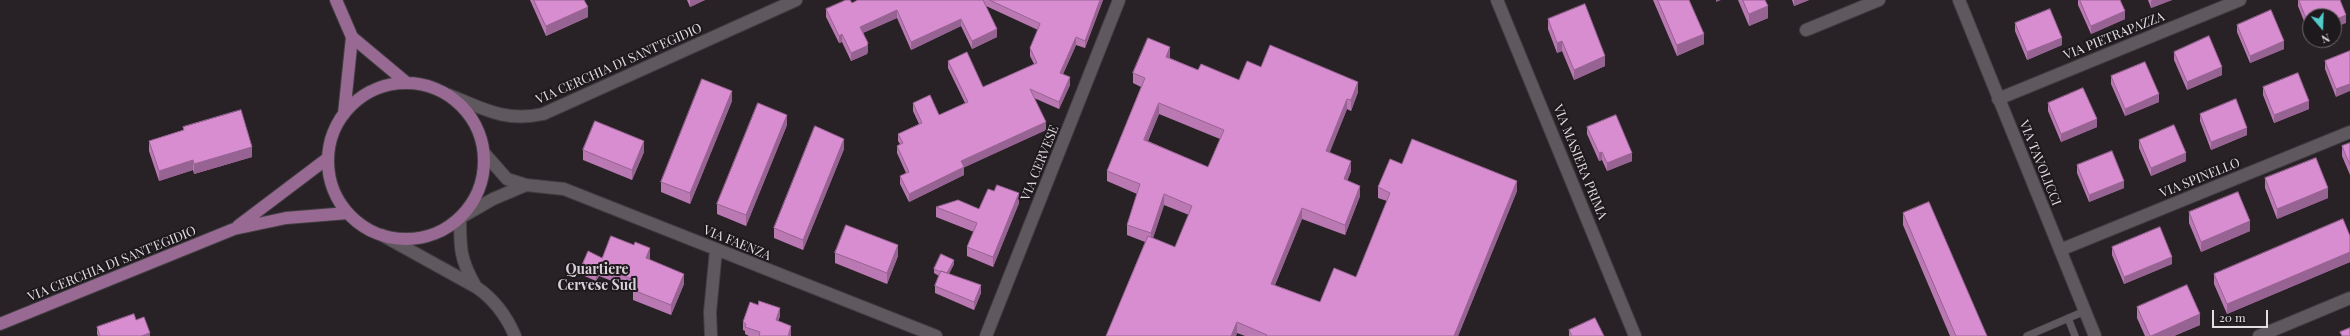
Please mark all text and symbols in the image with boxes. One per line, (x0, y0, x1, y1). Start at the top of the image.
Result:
north arrow (2302, 8, 2342, 48)
street label: VIA PIETRAPAZZA (2061, 9, 2167, 63)
street label: VIA CERCHIA DI SANT'EGIDIO (534, 20, 704, 108)
text: N (2320, 30, 2332, 47)
street label: VIA MASIERA PRIMA (1550, 102, 1610, 222)
street label: VIA TAVOLICCI (2016, 118, 2064, 208)
street label: VIA CERVESE (1018, 123, 1062, 203)
street label: VIA SPINELLO (2158, 155, 2242, 201)
street label: VIA FAENZA (701, 222, 773, 264)
street label: VIA CERCHIA DI SANT'EGIDIO (26, 223, 198, 305)
district label: Quartiere Cervese Sud (557, 262, 637, 294)
scale bar (2214, 302, 2270, 328)
text: 20 m (2219, 309, 2246, 325)

